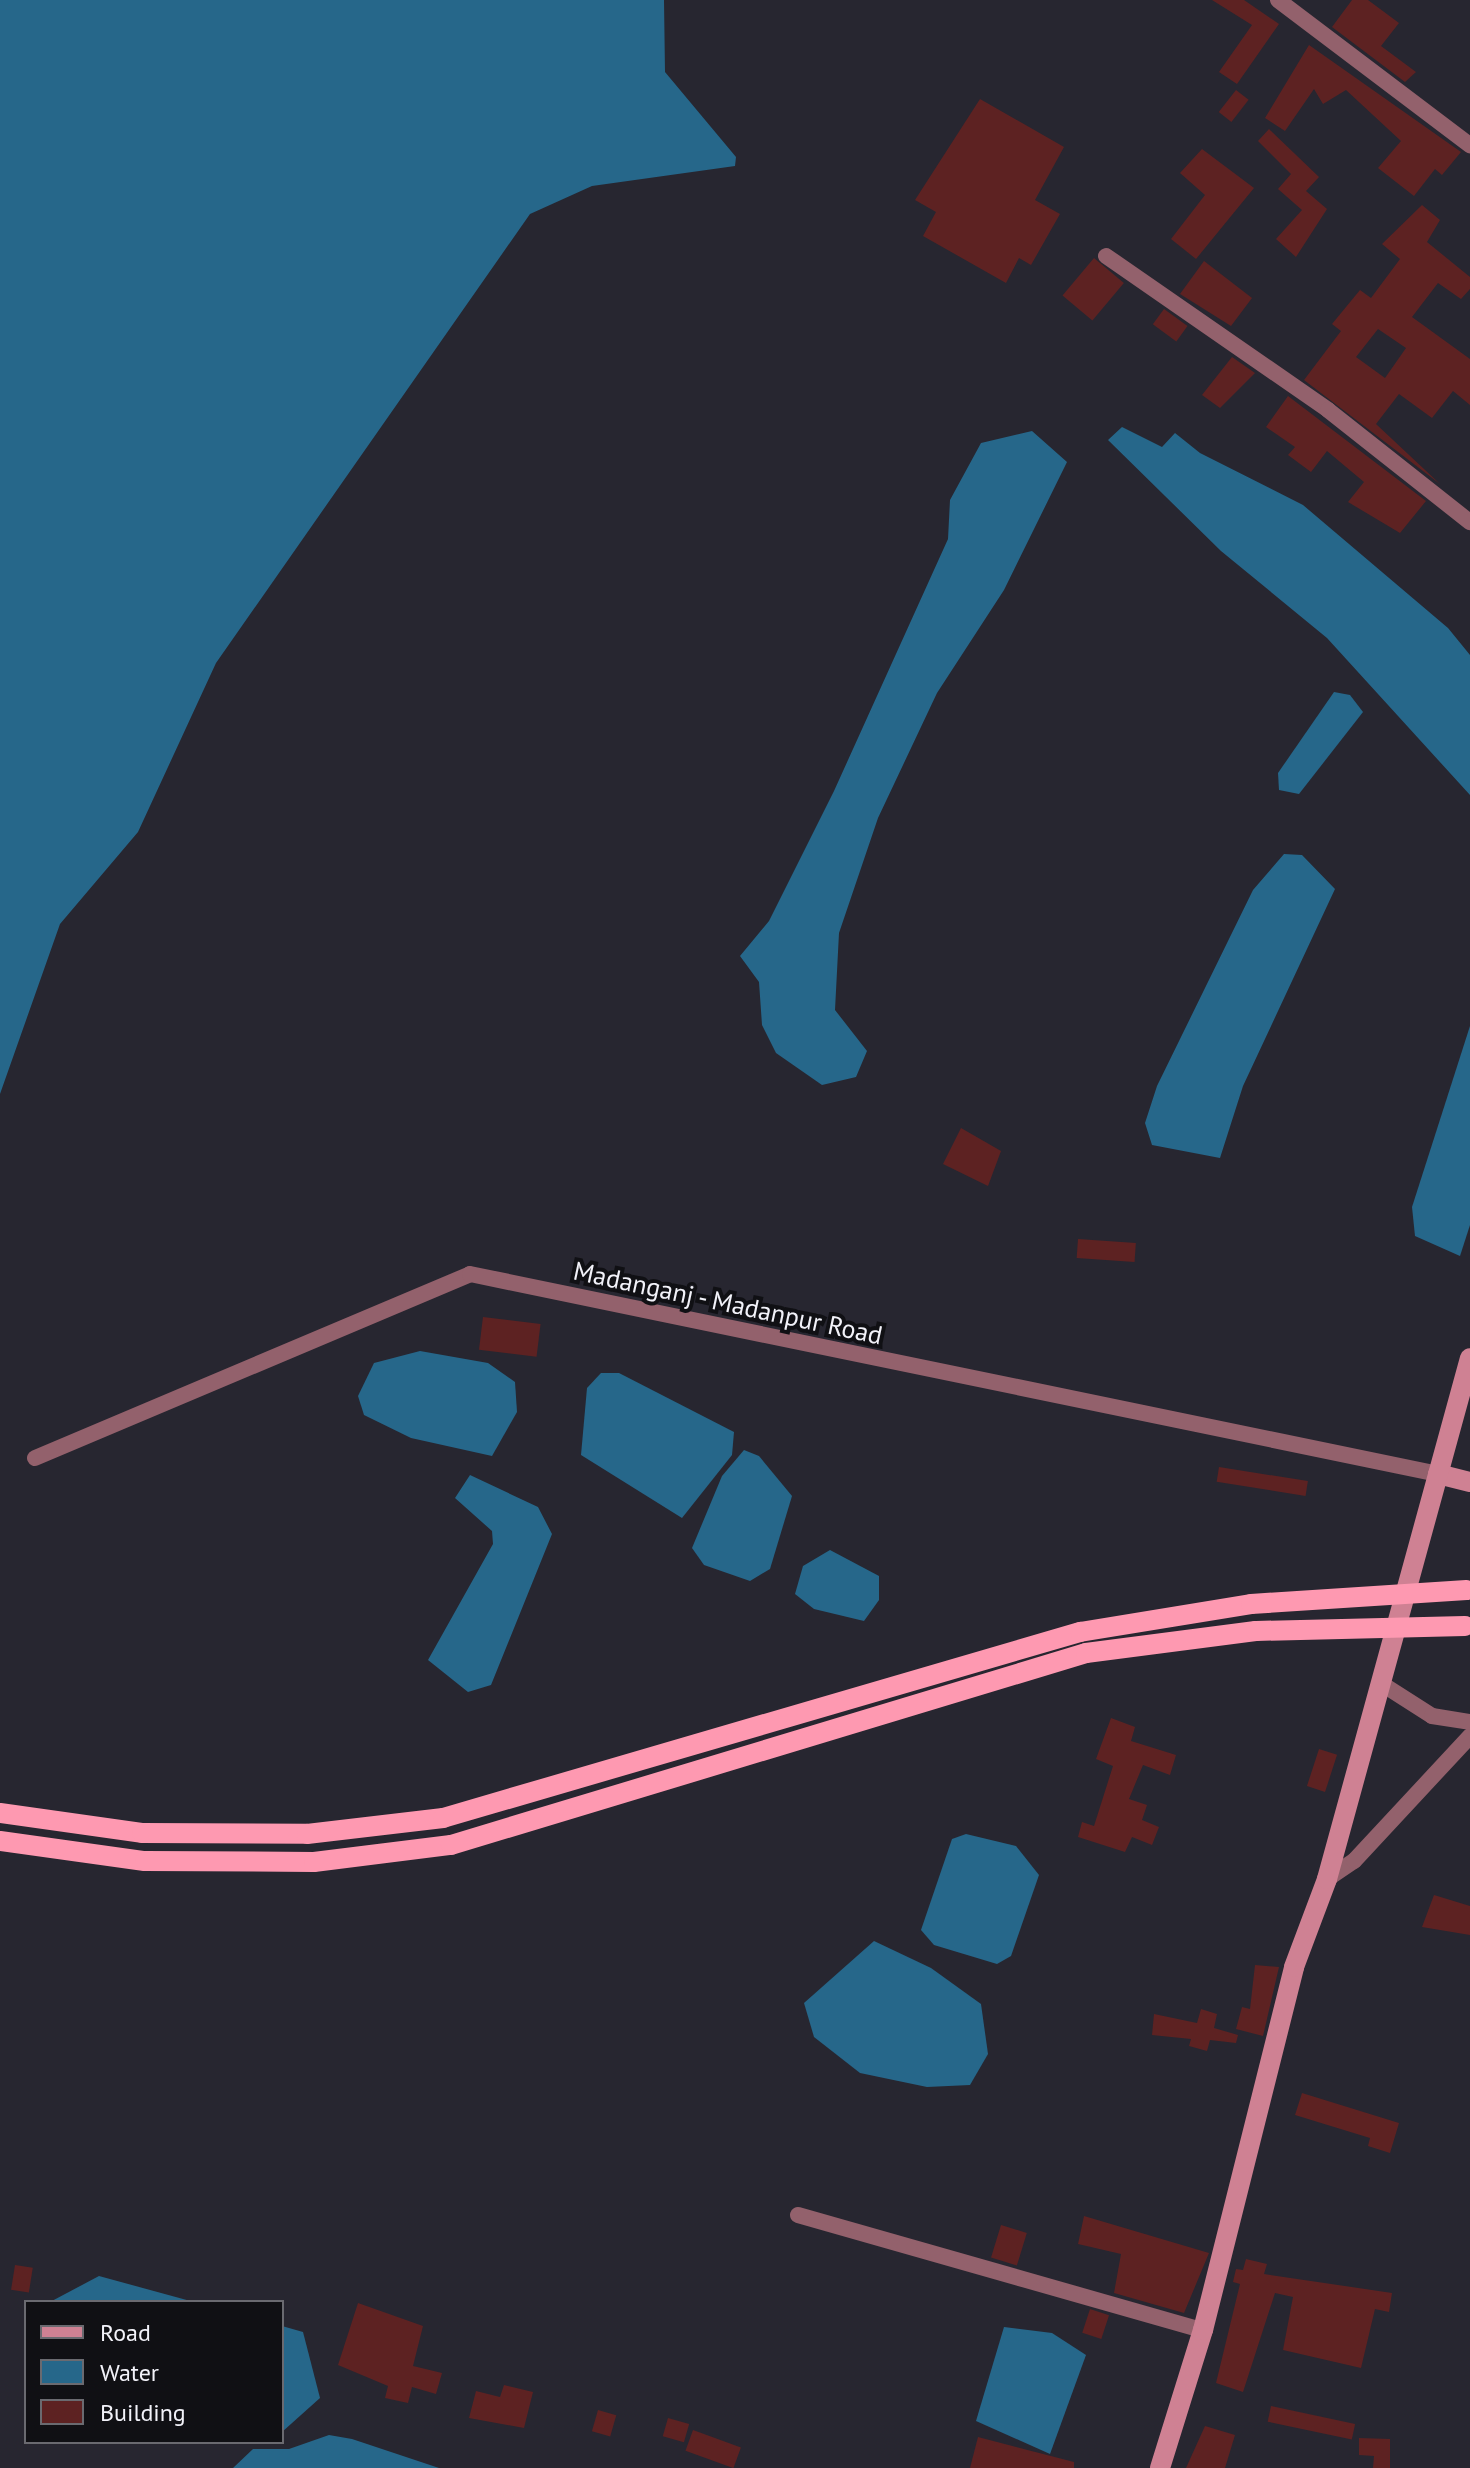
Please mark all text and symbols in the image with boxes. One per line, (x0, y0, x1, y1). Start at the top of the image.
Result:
street label: Madanganj - Madanpur Road (569, 1255, 887, 1351)
legend (24, 2300, 284, 2444)
text: Road (100, 2317, 151, 2348)
text: Water (100, 2357, 159, 2388)
text: Building (100, 2397, 186, 2428)

